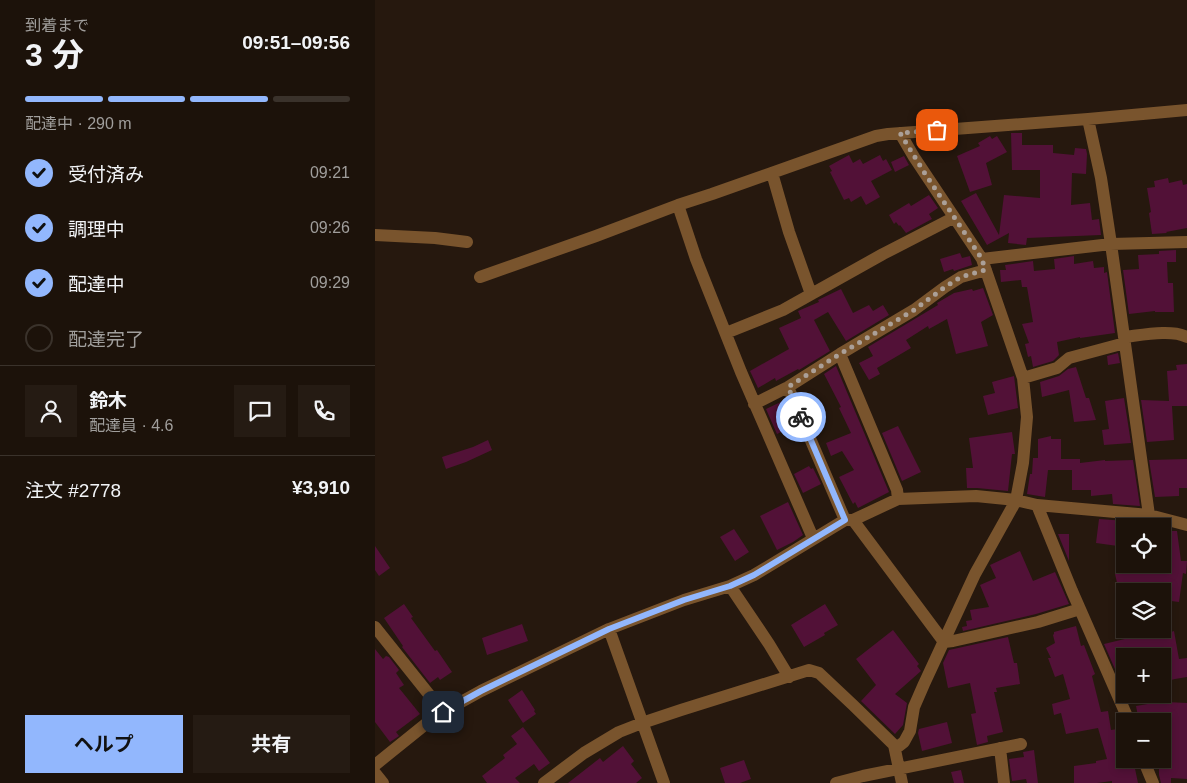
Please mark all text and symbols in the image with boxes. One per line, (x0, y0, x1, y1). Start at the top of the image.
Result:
text: 到着まで (25, 17, 89, 34)
text: 09:51–09:56 (242, 32, 350, 53)
text: 3 分 (25, 37, 84, 73)
pin (916, 109, 958, 151)
text: 配達中 · 290 m (25, 115, 132, 132)
icon: bag (923, 116, 951, 144)
icon: check (25, 159, 53, 187)
text: 受付済み (68, 164, 144, 185)
text: 09:21 (310, 164, 350, 181)
icon: check (25, 214, 53, 242)
text: 調理中 (68, 219, 125, 240)
text: 09:26 (310, 219, 350, 236)
icon: check (25, 269, 53, 297)
text: 配達中 (68, 274, 125, 295)
text: 09:29 (310, 274, 350, 291)
text: 配達完了 (68, 329, 144, 350)
button: person (25, 385, 77, 437)
button: chat (234, 385, 286, 437)
button: phone (298, 385, 350, 437)
text: 鈴木 (89, 390, 127, 411)
courier (776, 392, 826, 442)
icon: bike (787, 403, 815, 431)
text: 配達員 · 4.6 (89, 417, 173, 434)
text: ¥3,910 (292, 477, 350, 498)
text: 注文 #2778 (25, 480, 121, 501)
map controls (1116, 518, 1171, 768)
button: locate (1116, 518, 1171, 573)
button: layers (1116, 583, 1171, 638)
button: + (1116, 648, 1171, 703)
pin (422, 691, 464, 733)
icon: home (429, 698, 457, 726)
button: − (1116, 713, 1171, 768)
button: ヘルプ (25, 715, 183, 773)
button: 共有 (193, 715, 350, 773)

